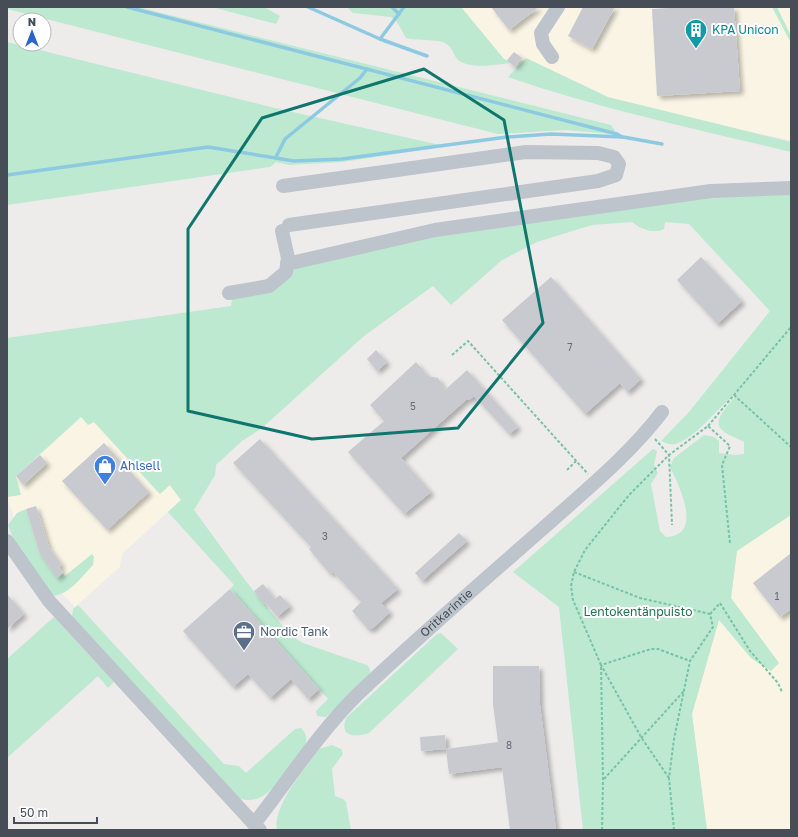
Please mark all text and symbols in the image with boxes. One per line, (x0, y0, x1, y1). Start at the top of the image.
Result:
north arrow (12, 12, 52, 52)
text: N (28, 15, 36, 28)
building icon: KPA Unicon (683, 17, 709, 50)
place label: KPA Unicon (712, 22, 779, 37)
house number: 7 (567, 341, 573, 353)
house number: 5 (410, 400, 416, 412)
shop icon: Ahlsell (92, 453, 118, 486)
place label: Ahlsell (120, 458, 160, 473)
house number: 3 (322, 530, 328, 542)
street label: Oritkarintie (417, 585, 475, 640)
house number: 1 (775, 590, 780, 602)
park label: Lentokentänpuisto (584, 604, 692, 619)
office icon: Nordic Tank (231, 619, 257, 652)
place label: Nordic Tank (260, 624, 329, 639)
house number: 8 (506, 739, 512, 751)
scale bar (14, 799, 97, 825)
text: 50 m (20, 805, 48, 820)

